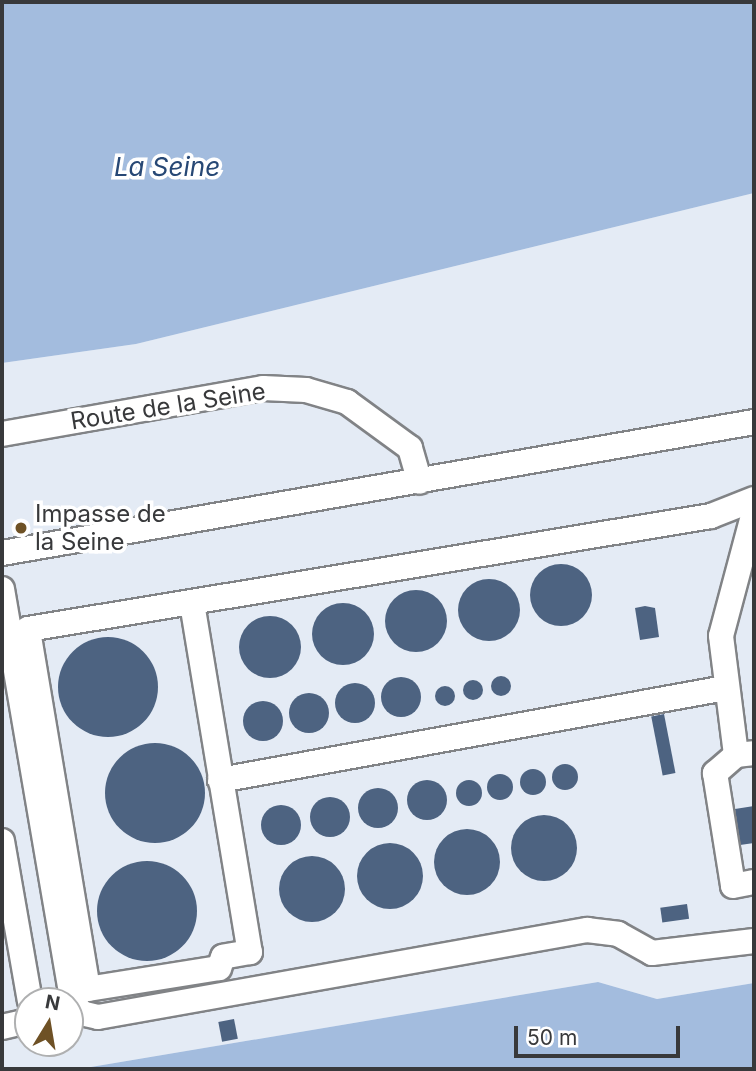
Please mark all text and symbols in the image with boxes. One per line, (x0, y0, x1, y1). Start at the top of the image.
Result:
water label: La Seine (114, 151, 220, 183)
street label: Route de la Seine (69, 376, 267, 436)
place label: Impasse de la Seine (35, 500, 166, 556)
marker: Impasse de la Seine (13, 520, 29, 536)
north arrow (14, 987, 84, 1057)
text: N (43, 990, 62, 1016)
scale bar (518, 1012, 684, 1056)
text: 50 m (527, 1025, 577, 1050)

